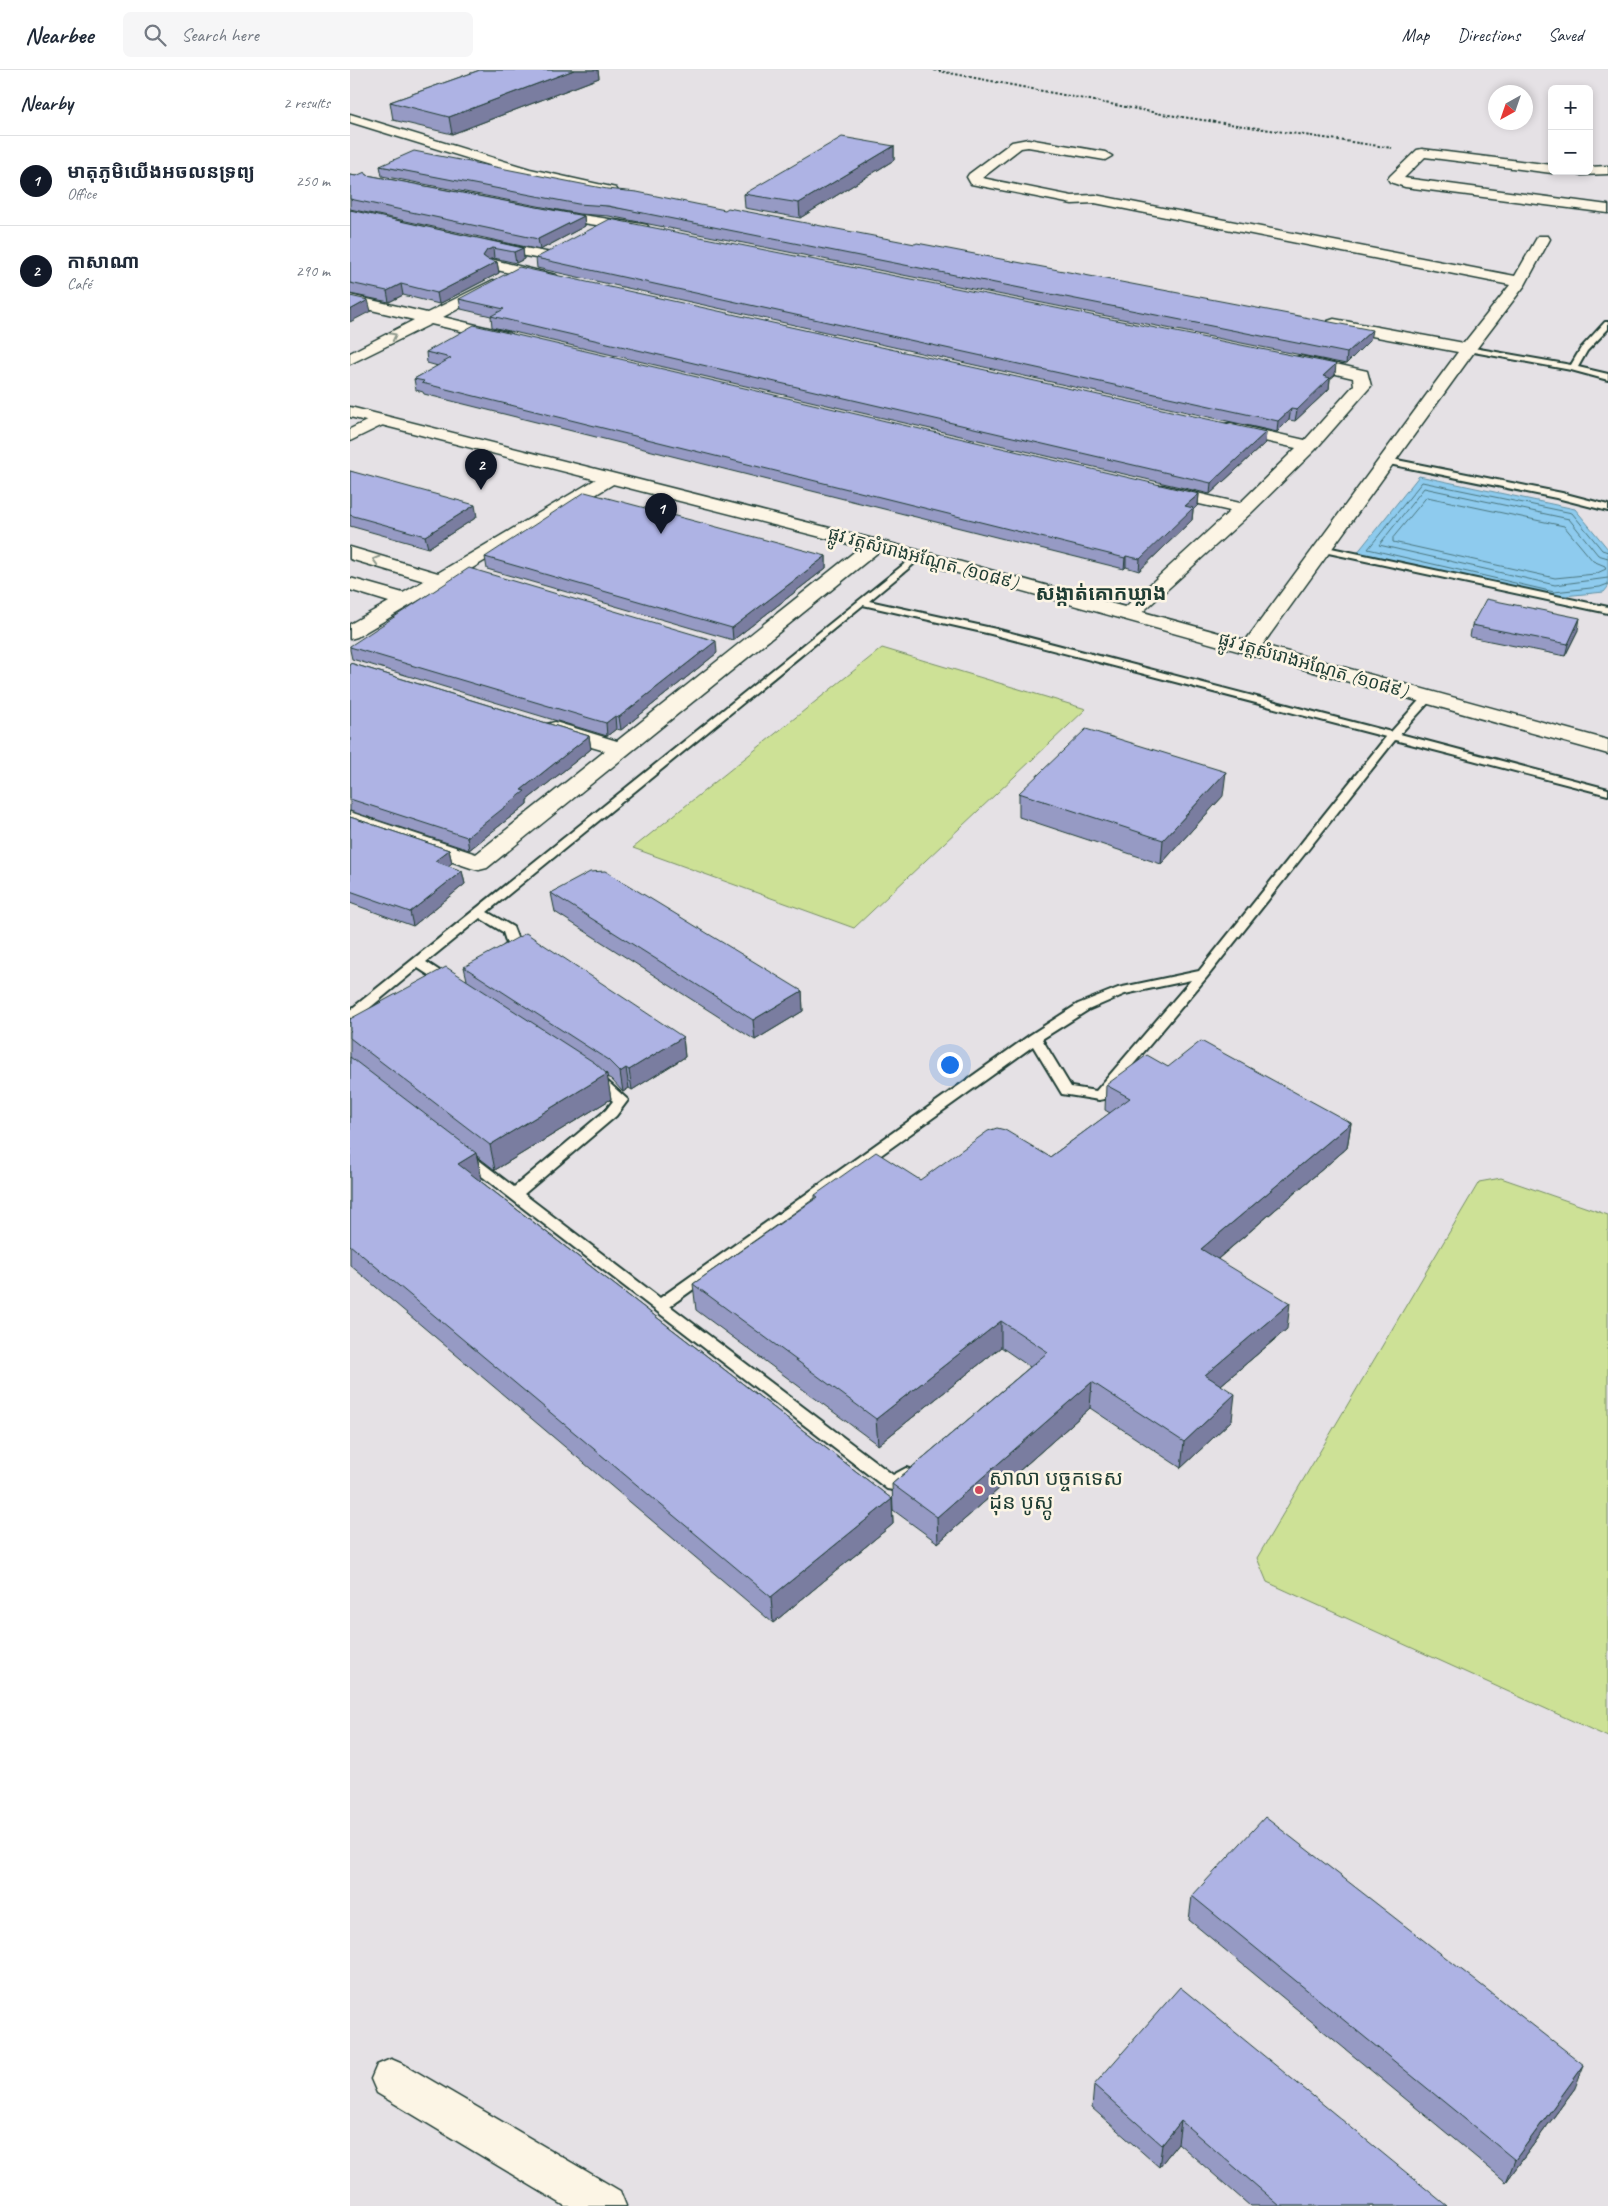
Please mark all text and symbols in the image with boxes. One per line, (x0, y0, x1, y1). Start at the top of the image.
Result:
search box (123, 12, 473, 57)
text: Nearbee (25, 20, 93, 50)
icon: search (141, 21, 169, 49)
text: Search here (181, 23, 259, 47)
text: Map (1402, 24, 1429, 46)
text: Directions (1457, 24, 1520, 46)
text: Saved (1548, 24, 1583, 46)
north arrow (1488, 85, 1533, 130)
map controls (1548, 85, 1593, 175)
button: + (1548, 85, 1593, 130)
text: Nearby (20, 90, 73, 116)
text: 2 results (283, 93, 330, 113)
button: − (1548, 130, 1593, 175)
text: មាតុភូមិយើងអចលនទ្រព្យ (67, 160, 255, 184)
text: 1 (32, 171, 40, 191)
text: 250 m (296, 171, 330, 191)
text: Office (67, 184, 96, 204)
text: កាសាណា (67, 250, 139, 274)
text: 2 (32, 261, 40, 281)
text: 290 m (296, 261, 330, 281)
text: Café (67, 274, 91, 294)
one-way arrow (388, 332, 397, 342)
pin: 2 (465, 449, 497, 490)
pin: 1 (645, 493, 677, 534)
street label: ផ្លូវ វត្តសំរោងអណ្ដែត (១០៨៩) (824, 522, 1021, 599)
one-way arrow (372, 556, 380, 566)
district label: សង្កាត់គោកឃ្លាង (1036, 581, 1166, 606)
street label: ផ្លូវ វត្តសំរោងអណ្ដែត (១០៨៩) (1214, 627, 1411, 708)
your location (937, 1052, 963, 1078)
place label: សាលា បច្ចកទេស ដុន បូស្កូ (989, 1465, 1123, 1521)
marker: សាលា បច្ចកទេស ដុន បូស្កូ (973, 1484, 985, 1496)

